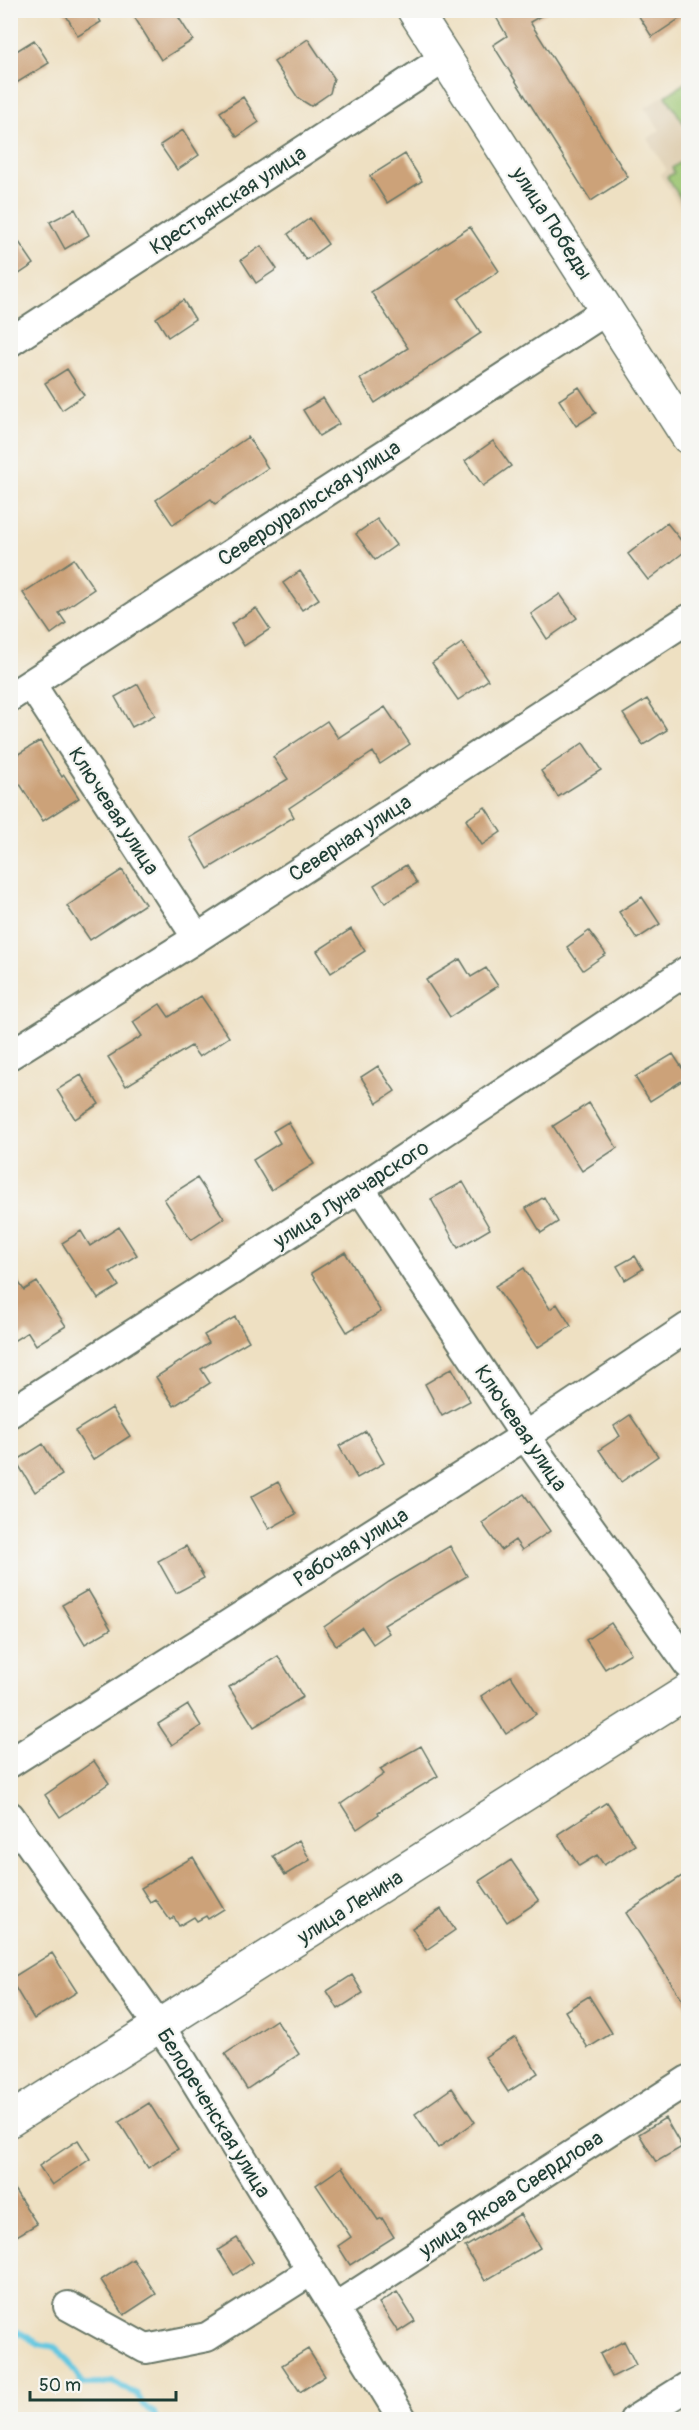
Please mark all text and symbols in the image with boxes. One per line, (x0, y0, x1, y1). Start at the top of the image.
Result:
street label: Крестьянская улица (145, 140, 312, 261)
street label: улица Победы (505, 161, 598, 285)
street label: Североуральская улица (213, 434, 406, 573)
street label: Ключевая улица (62, 742, 165, 880)
street label: Северная улица (284, 789, 417, 888)
street label: улица Луначарского (268, 1134, 434, 1255)
street label: Ключевая улица (468, 1360, 573, 1497)
street label: Рабочая улица (289, 1502, 414, 1593)
street label: улица Ленина (291, 1864, 408, 1951)
street label: Белореченская улица (150, 2023, 277, 2203)
street label: улица Якова Свердлова (413, 2125, 609, 2265)
scale bar (30, 2364, 176, 2402)
text: 50 m (39, 2374, 81, 2397)

